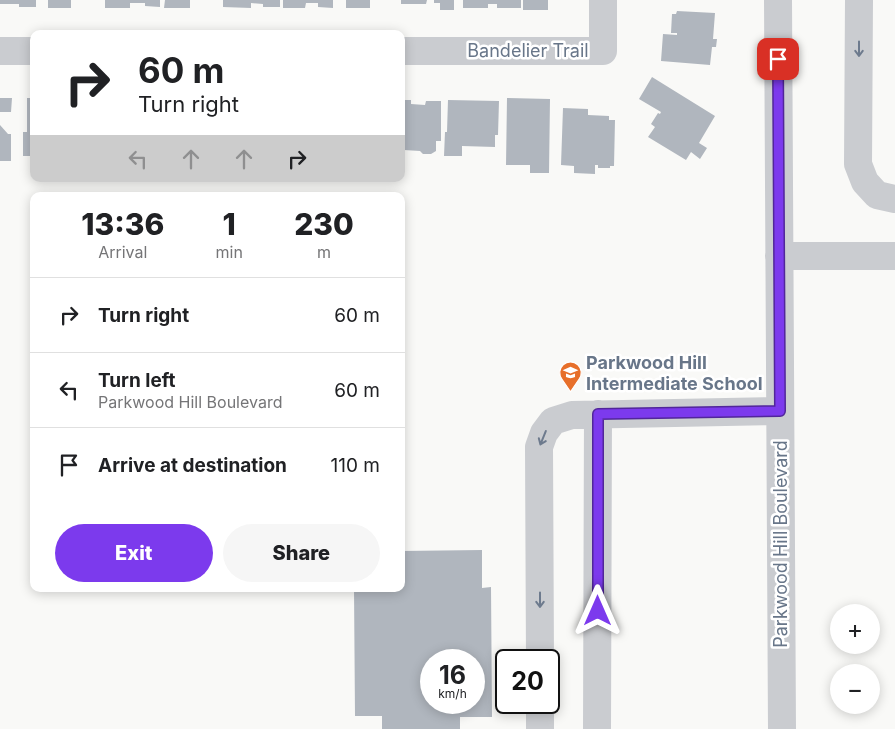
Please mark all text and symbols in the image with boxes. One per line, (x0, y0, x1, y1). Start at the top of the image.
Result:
pin (757, 38, 799, 80)
street label: Bandelier Trail (467, 40, 589, 61)
one-way arrow (854, 40, 864, 56)
icon: arrive (764, 45, 792, 73)
text: 60 m (138, 49, 225, 91)
icon: right (55, 50, 120, 115)
text: Turn right (138, 91, 239, 117)
icon: left (124, 145, 152, 173)
icon: ahead (177, 145, 205, 173)
icon: ahead (230, 145, 258, 173)
icon: right (283, 145, 311, 173)
text: 13:36 (81, 206, 164, 242)
text: 1 (223, 206, 236, 242)
text: 230 (294, 206, 354, 242)
text: Arrival (98, 242, 147, 262)
text: min (216, 242, 243, 262)
text: m (317, 242, 331, 262)
icon: right (55, 301, 83, 329)
text: Turn right (98, 304, 189, 327)
text: 60 m (334, 304, 380, 327)
place label: Parkwood Hill Intermediate School (586, 352, 763, 394)
school or university icon: Parkwood Hill Intermediate School (558, 361, 582, 392)
text: Turn left (98, 369, 176, 392)
icon: left (55, 376, 83, 404)
text: 60 m (334, 379, 380, 402)
text: Parkwood Hill Boulevard (98, 392, 282, 412)
one-way arrow (537, 431, 546, 446)
street label: Parkwood Hill Boulevard (770, 440, 791, 648)
icon: arrive (55, 451, 83, 479)
text: Arrive at destination (98, 454, 287, 477)
text: 110 m (331, 454, 380, 477)
button: Exit (55, 524, 213, 582)
button: Share (223, 524, 380, 582)
position arrow (571, 584, 623, 636)
one-way arrow (535, 592, 545, 608)
map controls (830, 604, 880, 714)
button: + (830, 604, 880, 654)
speed limit sign: 20 (495, 649, 560, 714)
text: 16 (439, 660, 466, 690)
button: − (830, 664, 880, 714)
text: km/h (438, 686, 467, 701)

